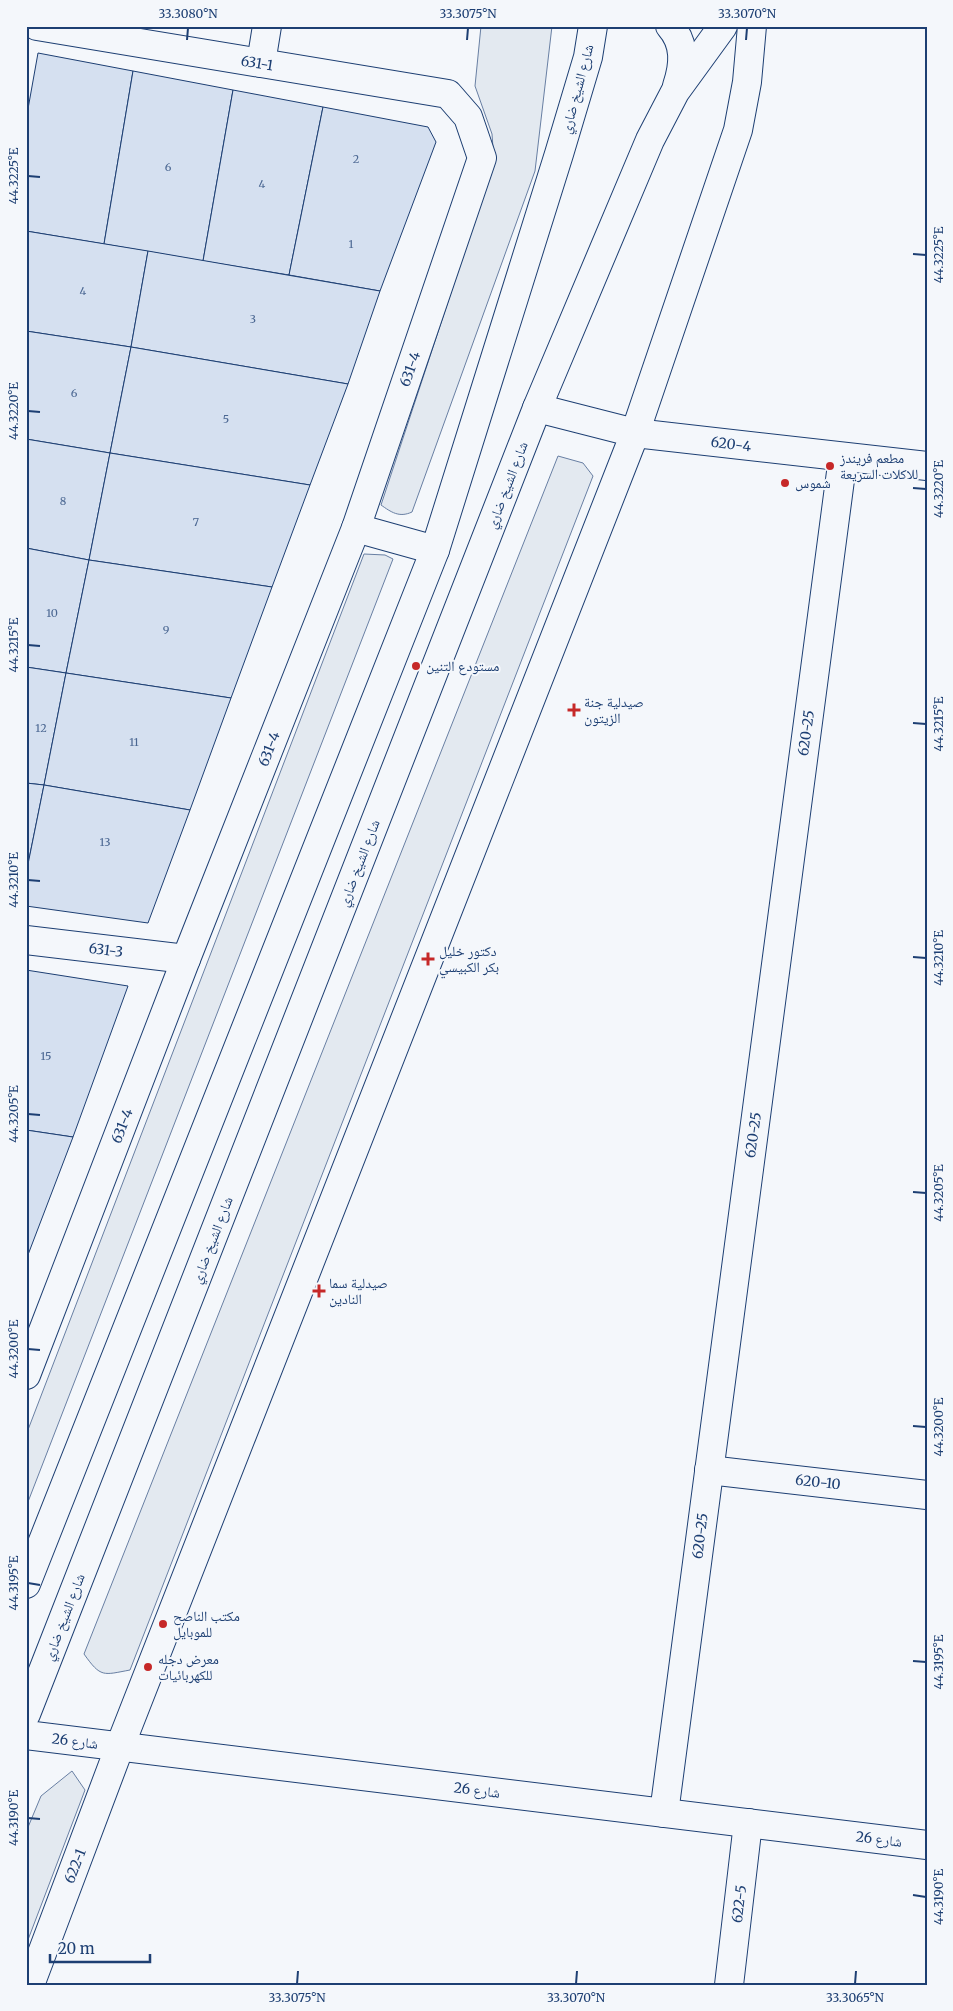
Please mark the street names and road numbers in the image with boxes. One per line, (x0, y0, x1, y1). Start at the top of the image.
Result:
street label: شارع الشيخ ضاري (556, 42, 600, 136)
street label: 631-1 (240, 52, 274, 74)
street label: 631-4 (396, 349, 424, 389)
street label: 620-4 (710, 433, 753, 455)
street label: شارع الشيخ ضاري (482, 439, 534, 532)
street label: 620-25 (794, 709, 818, 757)
street label: 631-4 (254, 729, 284, 769)
street label: شارع الشيخ ضاري (334, 817, 386, 910)
street label: 631-3 (88, 939, 124, 961)
street label: 631-4 (107, 1106, 137, 1146)
street label: 620-25 (741, 1111, 765, 1159)
street label: شارع الشيخ ضاري (187, 1194, 239, 1287)
street label: 620-10 (794, 1471, 842, 1493)
street label: 620-25 (688, 1512, 712, 1560)
street label: شارع الشيخ ضاري (39, 1571, 91, 1664)
street label: شارع 26 (51, 1729, 99, 1754)
street label: شارع 26 (453, 1778, 501, 1803)
street label: شارع 26 (855, 1827, 903, 1852)
street label: 622-1 (60, 1846, 90, 1886)
street label: 622-5 (728, 1884, 750, 1924)

